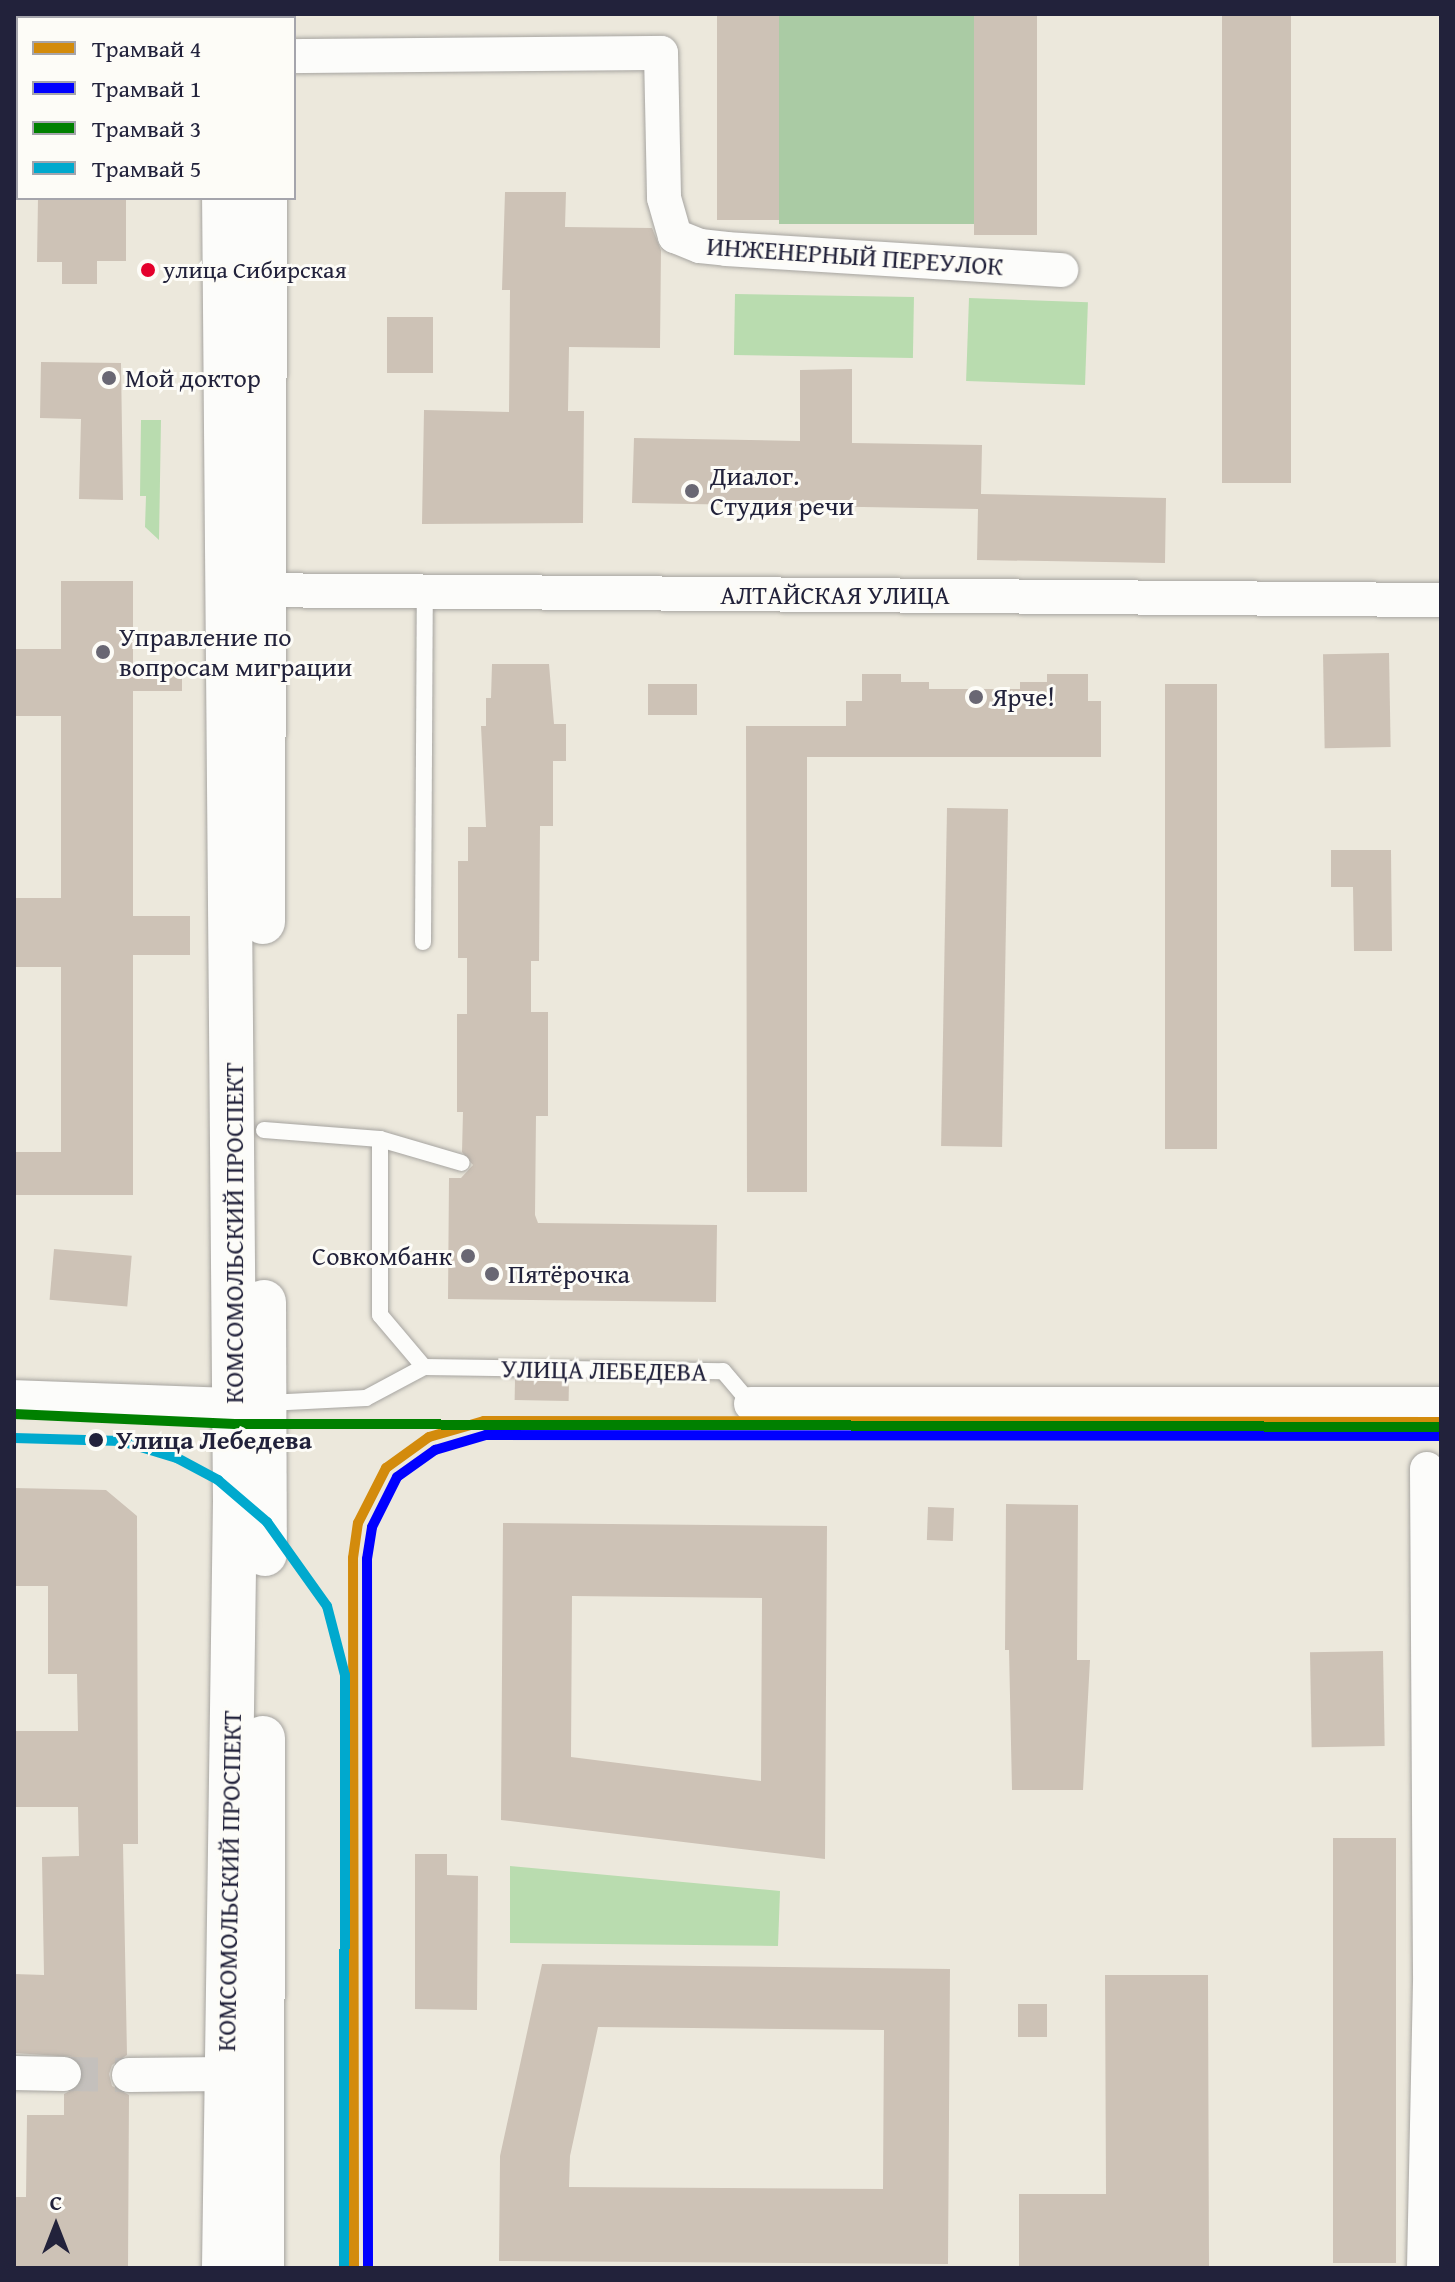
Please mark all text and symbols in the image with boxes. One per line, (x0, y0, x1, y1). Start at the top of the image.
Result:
legend (16, 16, 296, 200)
text: Трамвай 4 (92, 31, 201, 66)
text: Трамвай 1 (92, 71, 201, 106)
text: Трамвай 3 (92, 111, 201, 146)
text: Трамвай 5 (92, 151, 201, 186)
street label: ИНЖЕНЕРНЫЙ ПЕРЕУЛОК (706, 230, 1004, 282)
place label: улица Сибирская (163, 256, 347, 284)
marker: улица Сибирская (140, 262, 156, 278)
place label: Мой доктор (125, 362, 261, 394)
marker: Мой доктор (100, 369, 118, 387)
place label: Диалог. Студия речи (710, 460, 854, 522)
marker: Диалог. Студия речи (681, 480, 703, 502)
street label: АЛТАЙСКАЯ УЛИЦА (720, 579, 950, 611)
place label: Управление по вопросам миграции (119, 621, 352, 682)
marker: Управление по вопросам миграции (94, 643, 112, 661)
place label: Ярче! (992, 681, 1055, 713)
marker: Ярче! (967, 688, 985, 706)
street label: КОМСОМОЛЬСКИЙ ПРОСПЕКТ (218, 1062, 250, 1404)
place label: Совкомбанк (312, 1240, 452, 1272)
marker: Совкомбанк (459, 1247, 477, 1265)
place label: Пятёрочка (508, 1258, 630, 1290)
marker: Пятёрочка (483, 1265, 501, 1283)
street label: УЛИЦА ЛЕБЕДЕВА (501, 1353, 707, 1387)
place label: Улица Лебедева (116, 1424, 312, 1456)
marker: Улица Лебедева (83, 1427, 109, 1453)
street label: КОМСОМОЛЬСКИЙ ПРОСПЕКТ (210, 1710, 248, 2052)
north arrow (16, 2186, 96, 2266)
text: С (50, 2186, 62, 2218)

